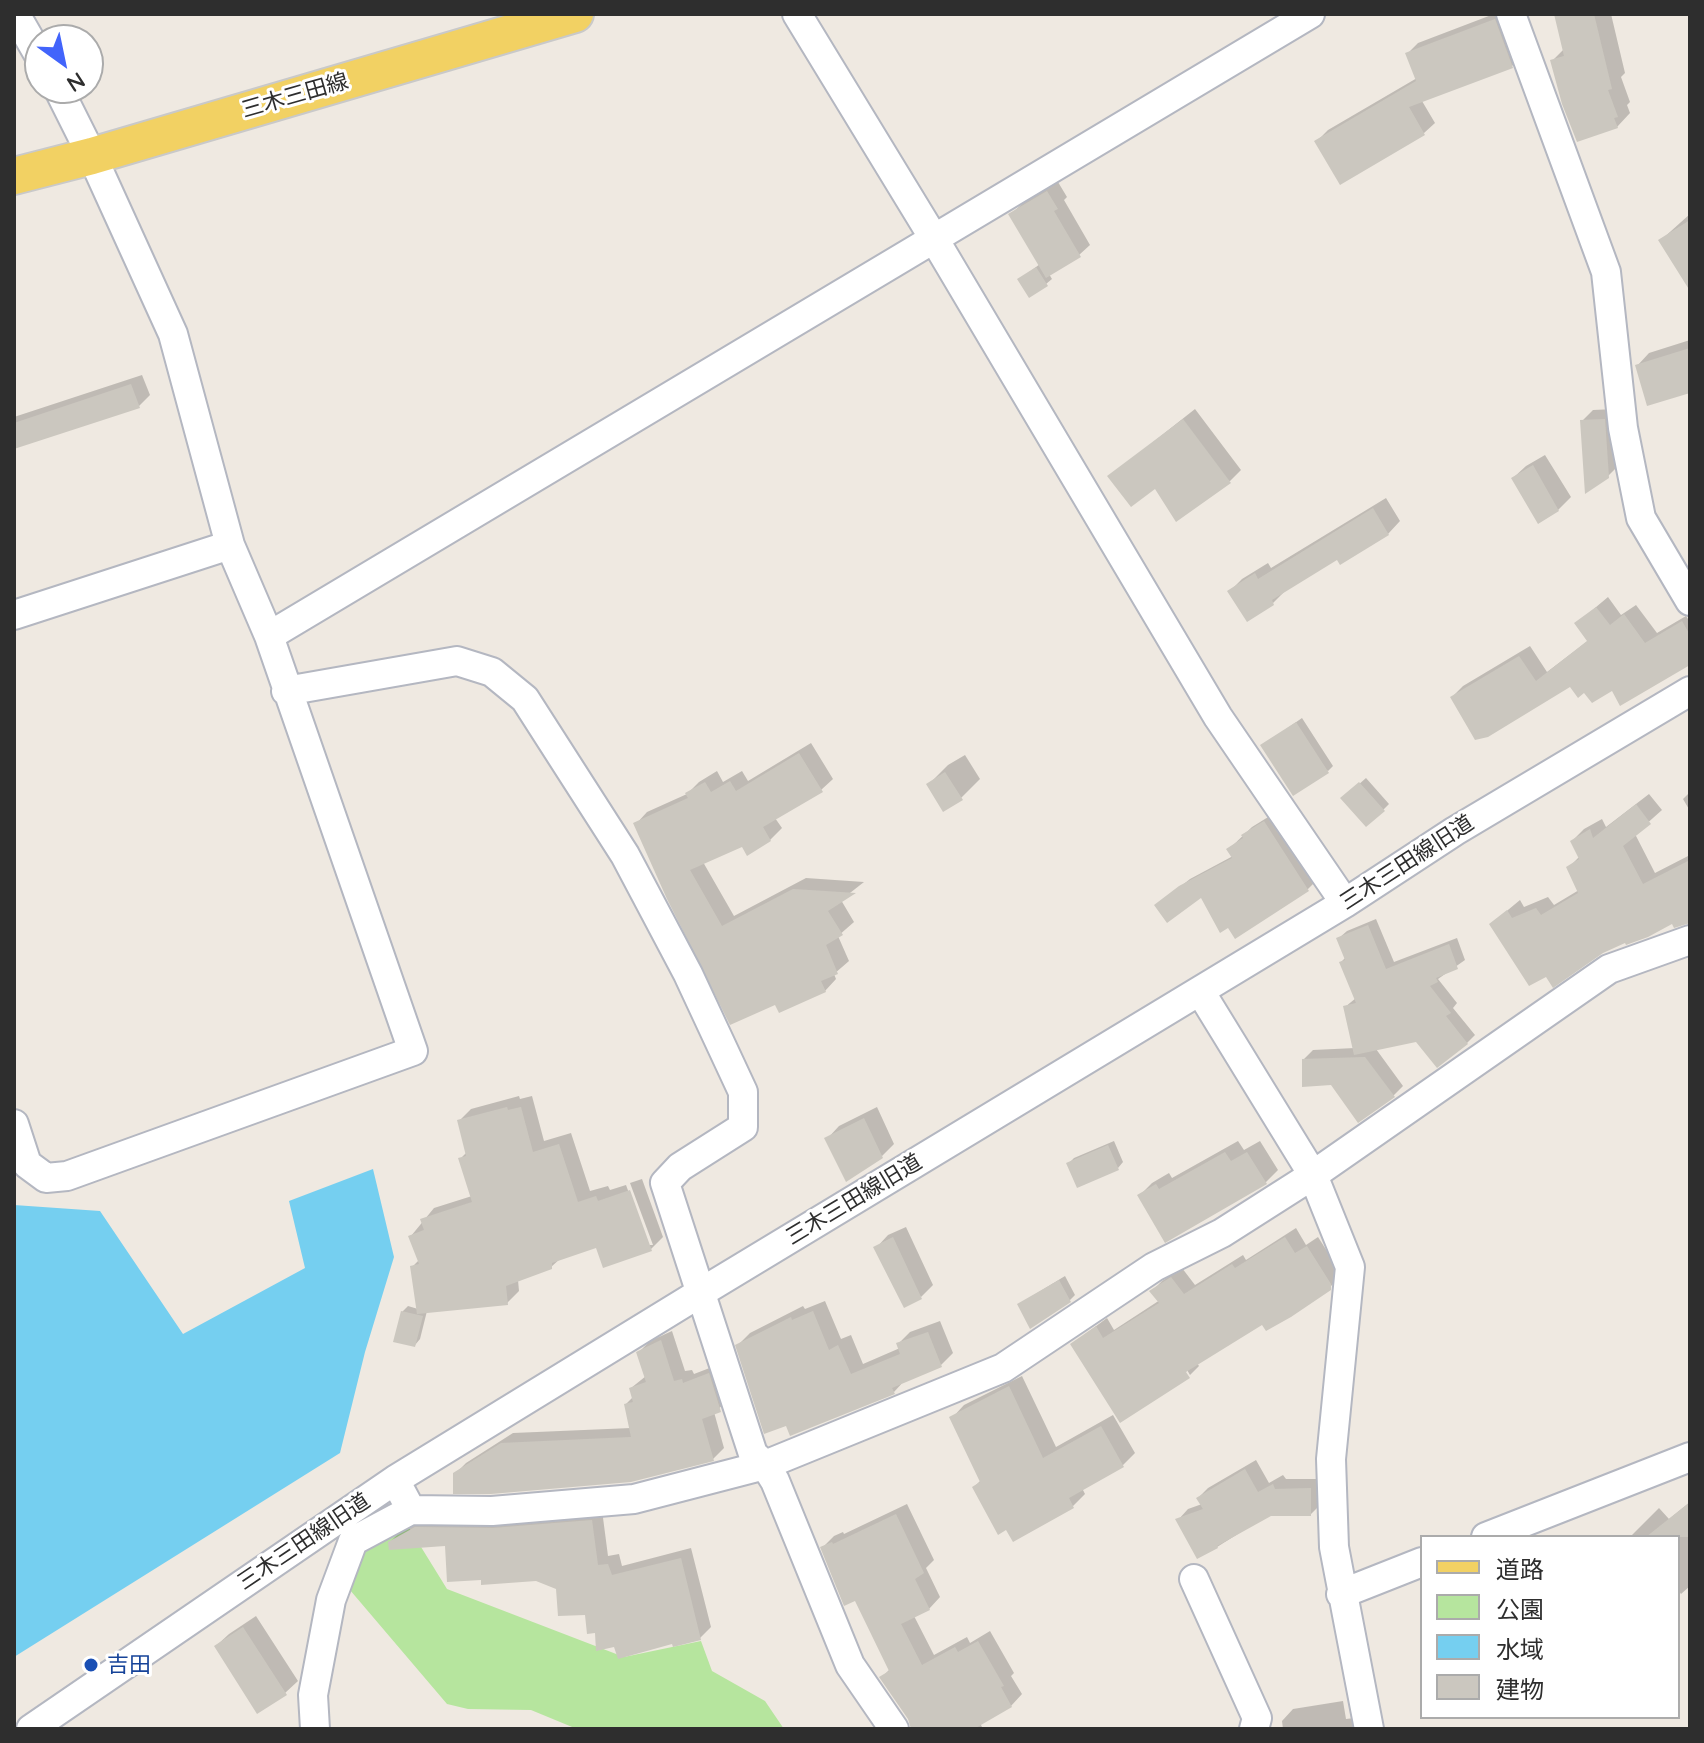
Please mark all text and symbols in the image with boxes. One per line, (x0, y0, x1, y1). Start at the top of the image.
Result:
north arrow (24, 24, 104, 104)
text: N (62, 66, 90, 99)
street label: 三木三田線 (238, 68, 352, 124)
street label: 三木三田線旧道 (1335, 810, 1479, 916)
street label: 三木三田線旧道 (781, 1149, 927, 1251)
street label: 三木三田線旧道 (233, 1488, 375, 1596)
legend (1420, 1535, 1680, 1719)
text: 道路 (1496, 1554, 1544, 1584)
text: 公園 (1496, 1594, 1544, 1624)
text: 水域 (1496, 1634, 1544, 1664)
place label: 吉田 (107, 1652, 151, 1678)
marker: 吉田 (82, 1656, 100, 1674)
text: 建物 (1496, 1674, 1544, 1704)

